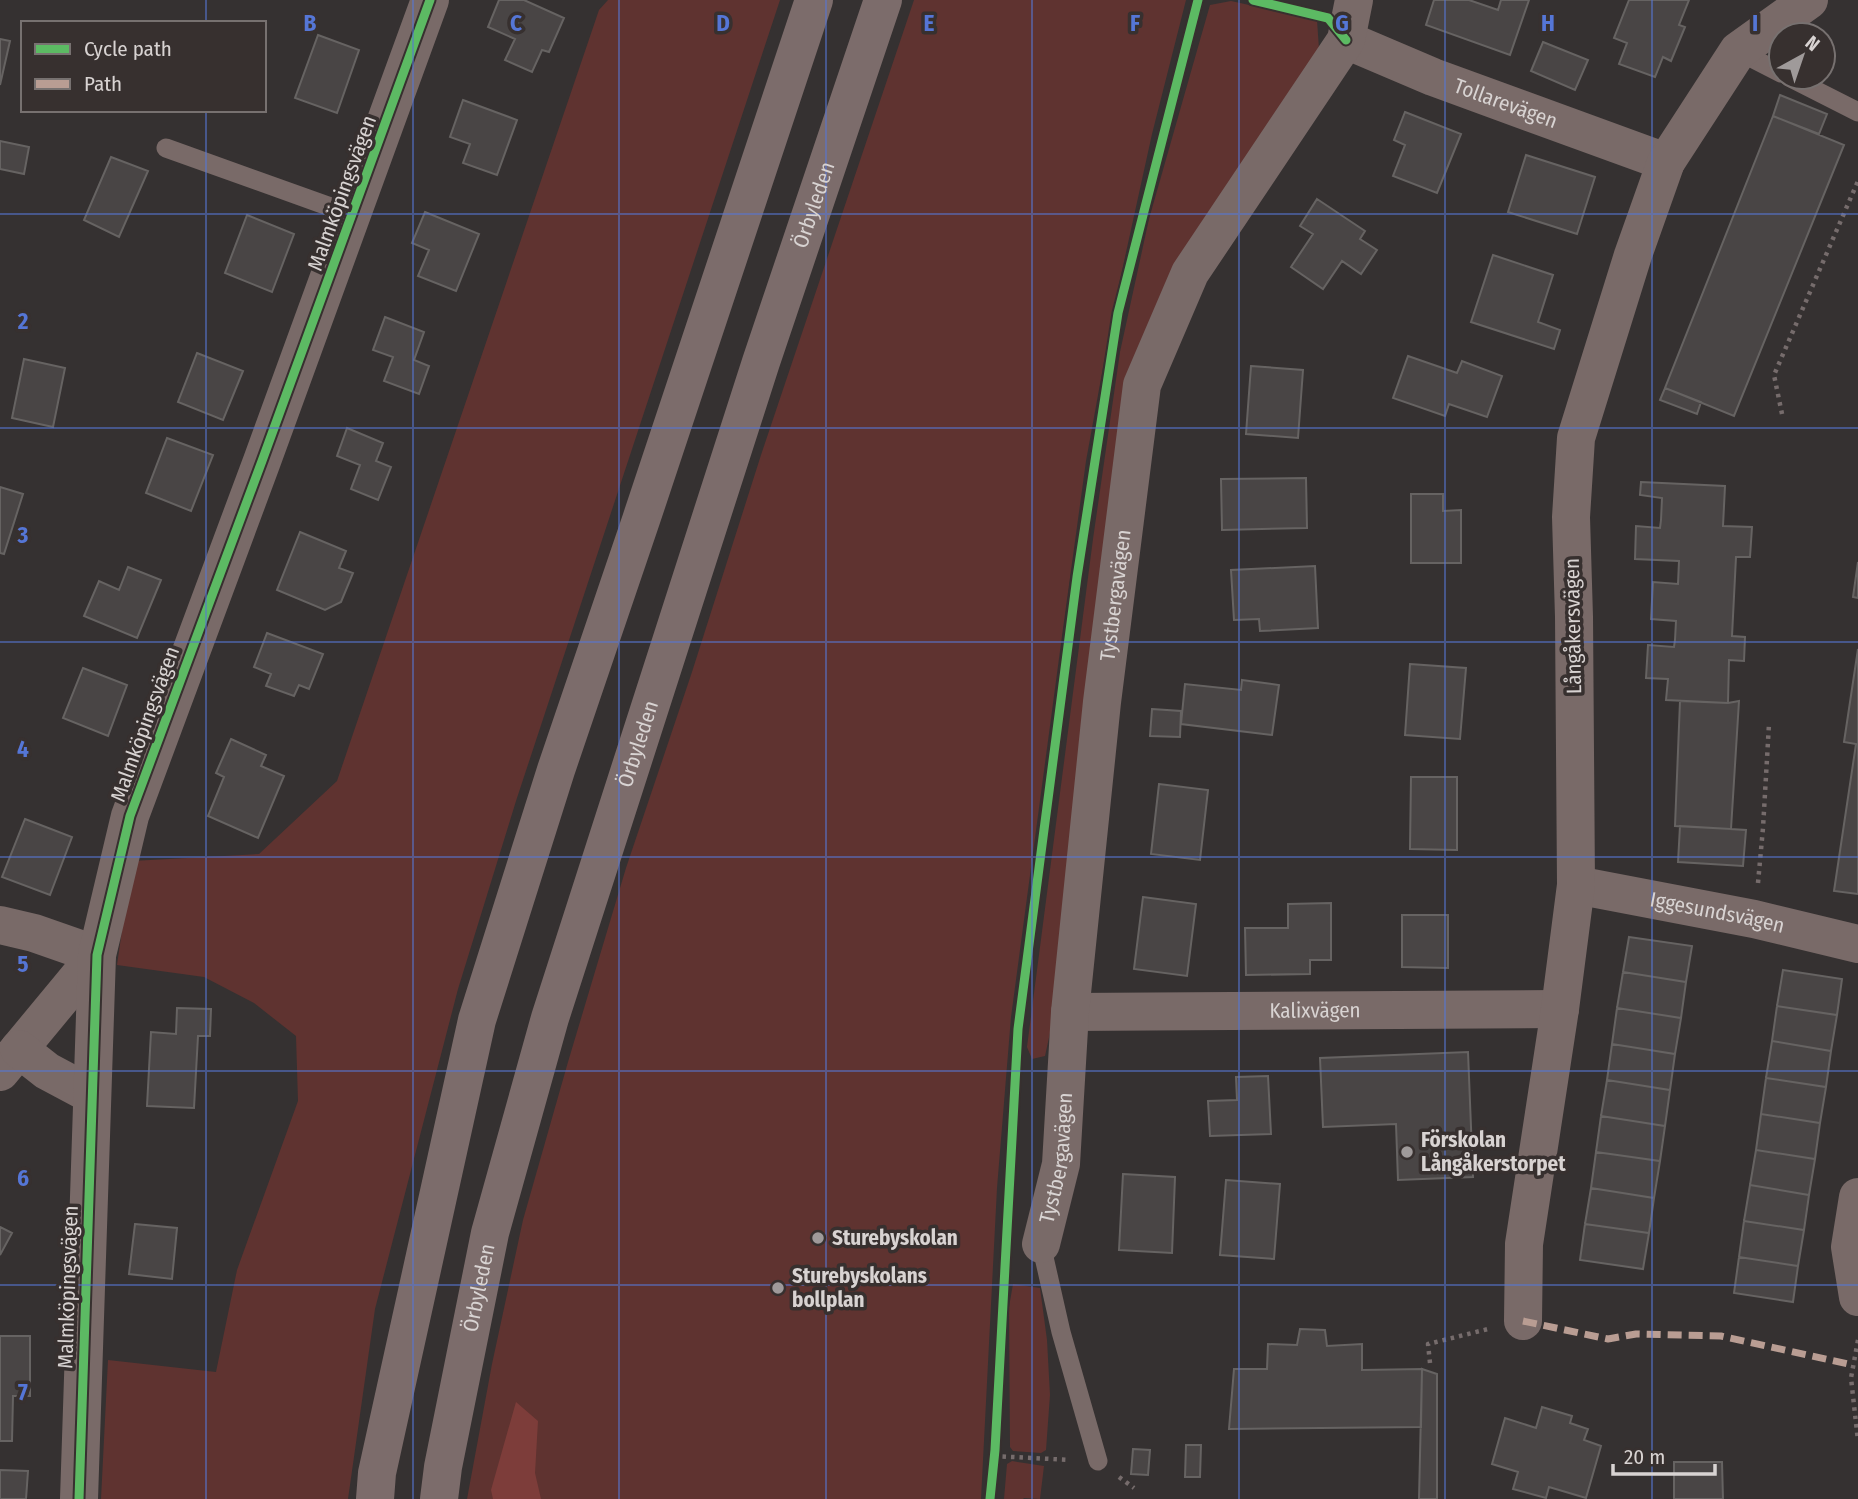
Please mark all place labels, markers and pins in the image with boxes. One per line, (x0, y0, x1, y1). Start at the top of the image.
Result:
place label: Förskolan Långåkerstorpet (1421, 1127, 1566, 1177)
marker: Förskolan Långåkerstorpet (1399, 1144, 1415, 1160)
place label: Sturebyskolan (832, 1225, 958, 1251)
marker: Sturebyskolan (810, 1230, 826, 1246)
place label: Sturebyskolans bollplan (792, 1263, 927, 1313)
marker: Sturebyskolans bollplan (770, 1280, 786, 1296)

